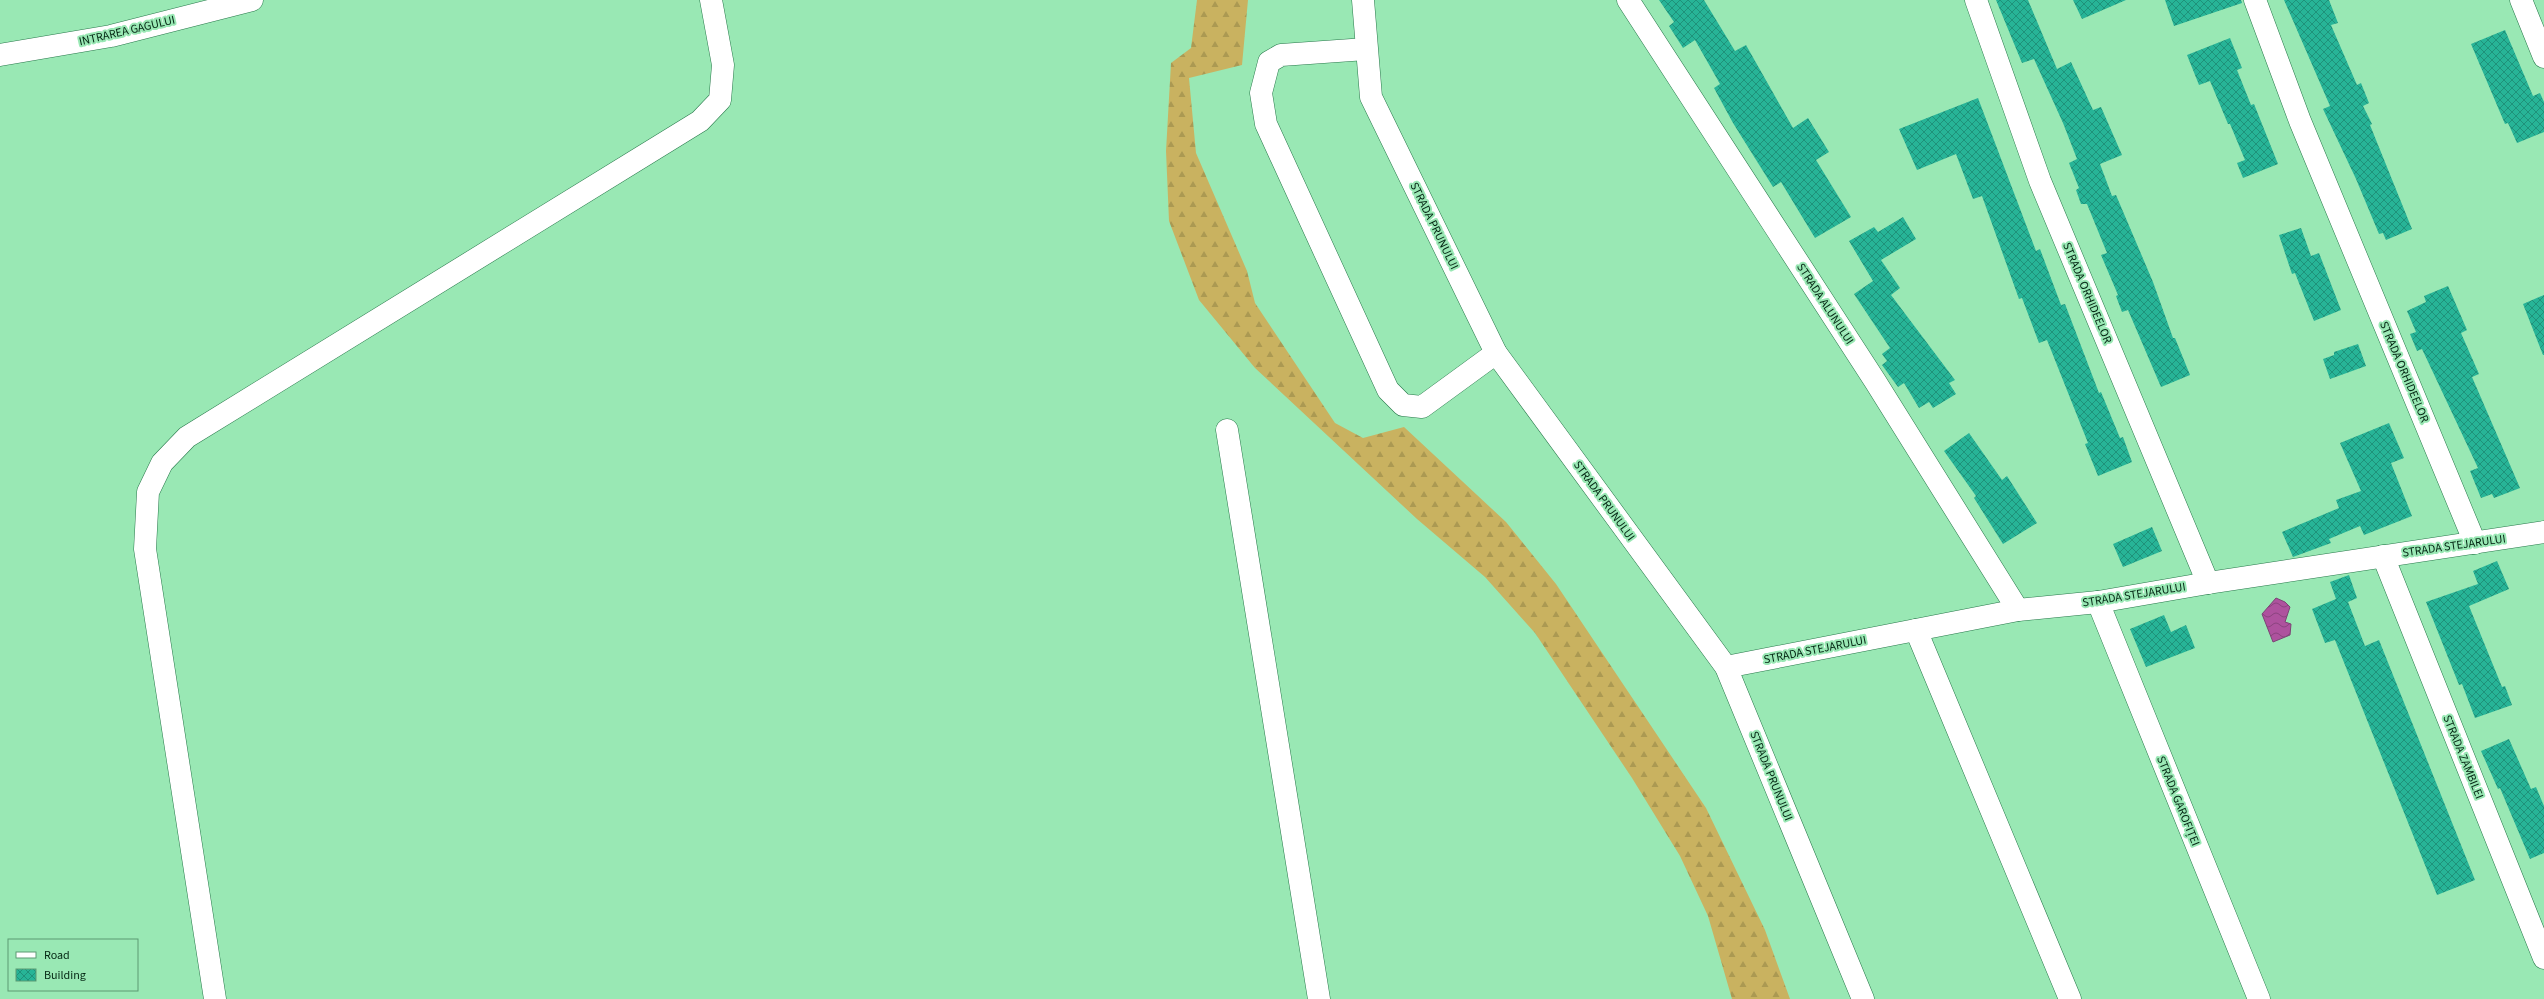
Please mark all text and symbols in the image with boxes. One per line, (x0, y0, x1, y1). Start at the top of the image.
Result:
street label: INTRAREA GAGULUI (77, 12, 177, 50)
street label: STRADA PRUNULUI (1405, 179, 1463, 273)
street label: STRADA ORHIDEELOR (2058, 240, 2116, 346)
street label: STRADA ALUNULUI (1792, 260, 1858, 348)
street label: STRADA ORHIDEELOR (2375, 319, 2433, 425)
street label: STRADA PRUNULUI (1569, 457, 1639, 545)
street label: STRADA STEJARULUI (2401, 530, 2507, 562)
street label: STRADA STEJARULUI (2081, 578, 2187, 612)
street label: STRADA STEJARULUI (1762, 632, 1868, 668)
street label: STRADA ZAMBILEI (2438, 712, 2488, 802)
street label: STRADA PRUNULUI (1745, 729, 1797, 823)
street label: STRADA GAROFIȚEI (2152, 753, 2204, 849)
legend (8, 939, 138, 991)
text: Road (44, 947, 70, 964)
text: Building (44, 967, 86, 984)

